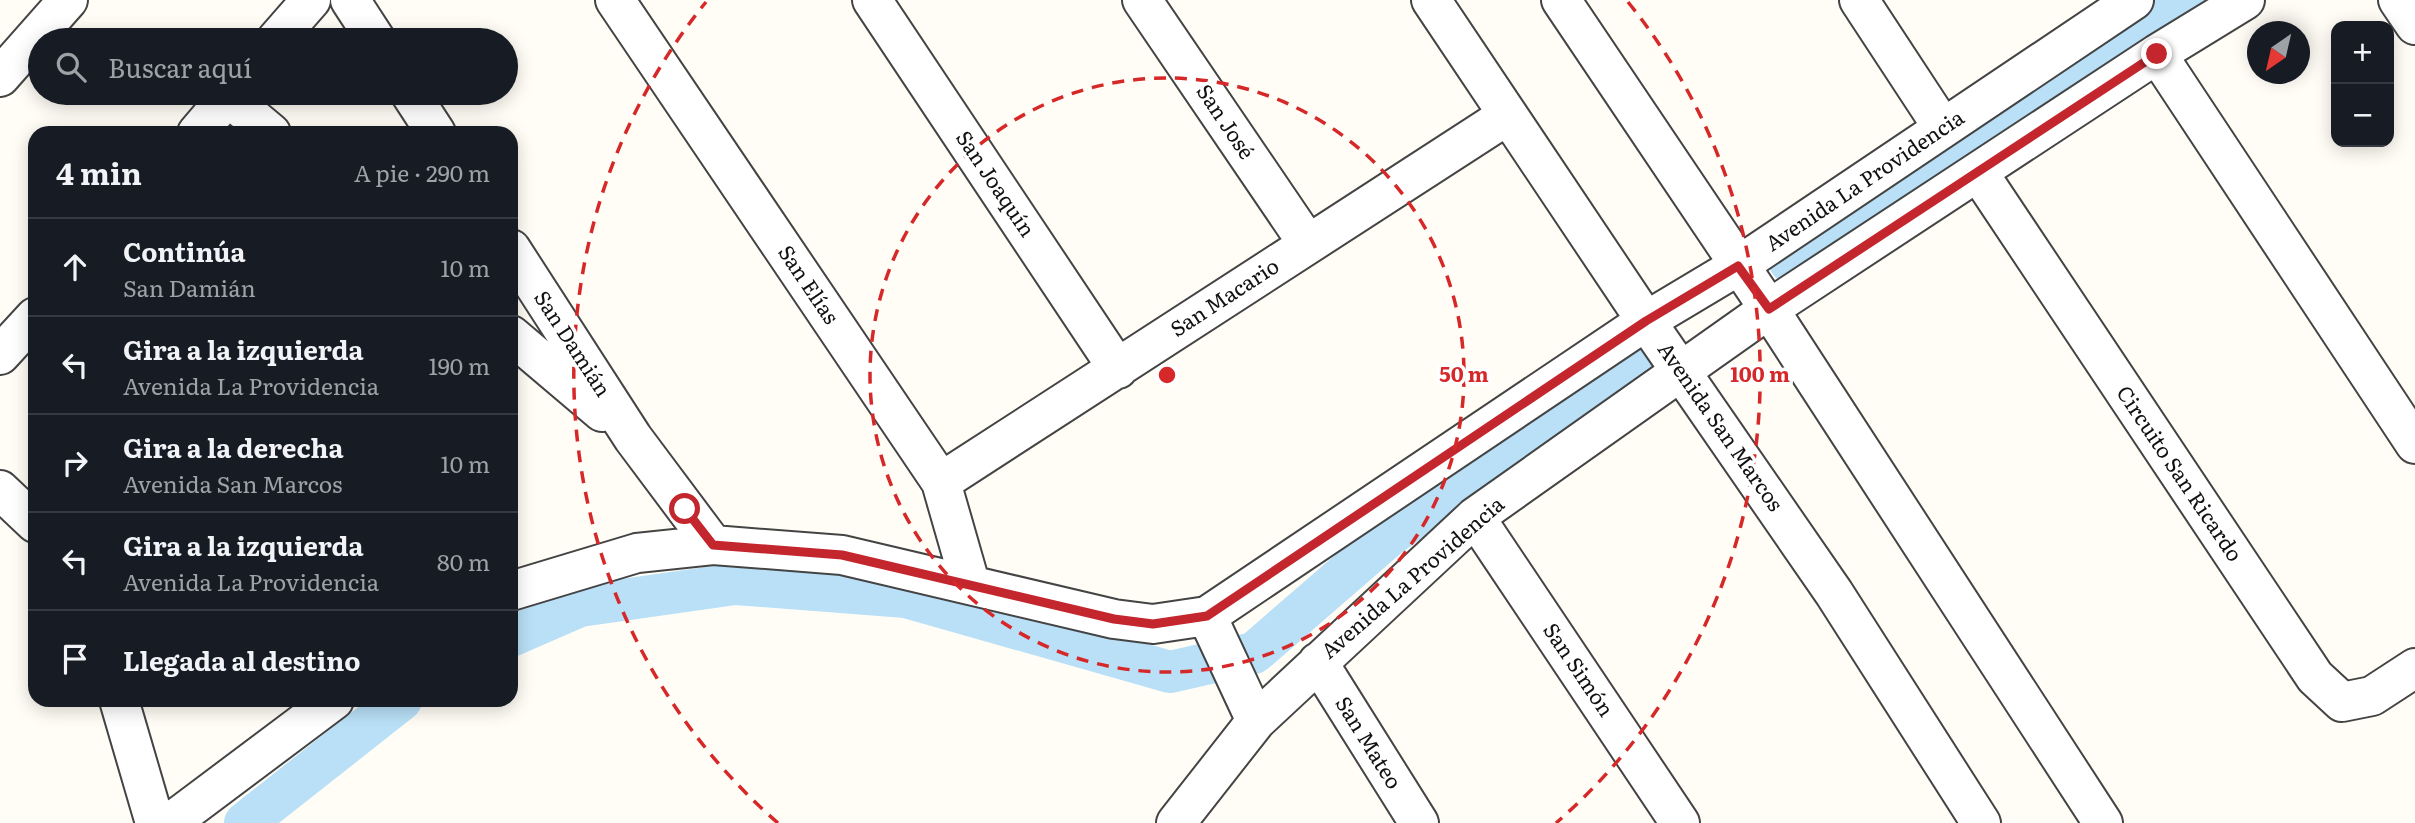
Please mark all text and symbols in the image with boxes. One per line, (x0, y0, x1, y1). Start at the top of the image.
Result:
north arrow (2247, 21, 2310, 84)
map controls (2331, 21, 2394, 147)
button: + (2331, 21, 2394, 84)
search box (28, 28, 518, 105)
route end (2141, 38, 2172, 69)
text: Buscar aquí (108, 47, 252, 86)
icon: search (52, 48, 90, 86)
street label: San José (1191, 77, 1264, 164)
button: − (2331, 84, 2394, 147)
street label: Avenida La Providencia (1758, 100, 1970, 257)
street label: San Joaquín (950, 123, 1044, 242)
text: 4 min (56, 150, 142, 194)
text: A pie · 290 m (354, 155, 490, 189)
text: Continúa (123, 231, 246, 270)
street label: San Elías (772, 238, 848, 329)
icon: ahead (56, 248, 94, 286)
street label: San Macario (1163, 249, 1284, 343)
text: 10 m (440, 250, 490, 284)
text: San Damián (123, 270, 256, 304)
street label: San Damián (528, 283, 620, 402)
text: Gira a la izquierda (123, 329, 364, 368)
street label: Avenida San Marcos (1652, 335, 1792, 516)
icon: left (56, 346, 94, 384)
text: 190 m (428, 348, 490, 382)
text: 50 m (1439, 357, 1489, 388)
text: 100 m (1730, 357, 1790, 388)
centre of rings (1155, 363, 1179, 387)
text: Avenida La Providencia (123, 368, 379, 402)
street label: Circuito San Ricardo (2110, 378, 2252, 567)
text: Gira a la derecha (123, 427, 343, 466)
icon: right (56, 444, 94, 482)
text: 10 m (440, 446, 490, 480)
text: Avenida San Marcos (123, 466, 342, 500)
street label: Avenida La Providencia (1313, 487, 1510, 665)
route start (669, 493, 700, 524)
text: Gira a la izquierda (123, 525, 364, 564)
icon: left (56, 542, 94, 580)
text: 80 m (437, 544, 490, 578)
text: Avenida La Providencia (123, 564, 379, 598)
street label: San Simón (1537, 615, 1623, 722)
icon: arrive (56, 640, 94, 678)
text: Llegada al destino (123, 640, 360, 679)
street label: San Mateo (1329, 689, 1411, 794)

